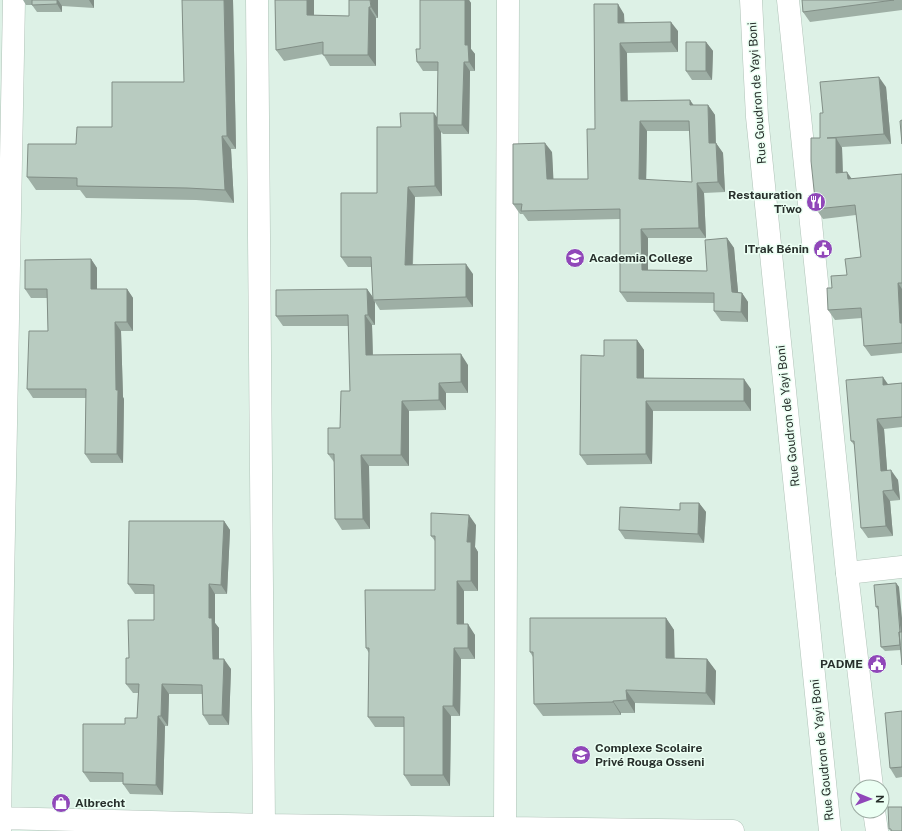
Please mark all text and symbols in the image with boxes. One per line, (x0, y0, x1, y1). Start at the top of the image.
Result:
street label: Rue Goudron de Yayi Boni (745, 22, 769, 164)
place label: Restauration Tïwo (728, 188, 802, 216)
restaurant icon: Restauration Tïwo (805, 191, 827, 213)
public building icon: ITrak Bénin (812, 238, 834, 260)
place label: ITrak Bénin (744, 242, 809, 256)
school or university icon: Academia College (564, 247, 586, 269)
place label: Academia College (589, 251, 693, 265)
street label: Rue Goudron de Yayi Boni (774, 345, 802, 487)
public building icon: PADME (866, 653, 888, 675)
place label: PADME (820, 657, 863, 671)
street label: Rue Goudron de Yayi Boni (808, 679, 836, 821)
place label: Complexe Scolaire Privé Rouga Osseni (595, 741, 704, 769)
school or university icon: Complexe Scolaire Privé Rouga Osseni (570, 744, 592, 766)
north arrow (850, 779, 890, 819)
shop icon: Albrecht (50, 792, 72, 814)
text: N (874, 795, 886, 804)
place label: Albrecht (75, 796, 125, 810)

